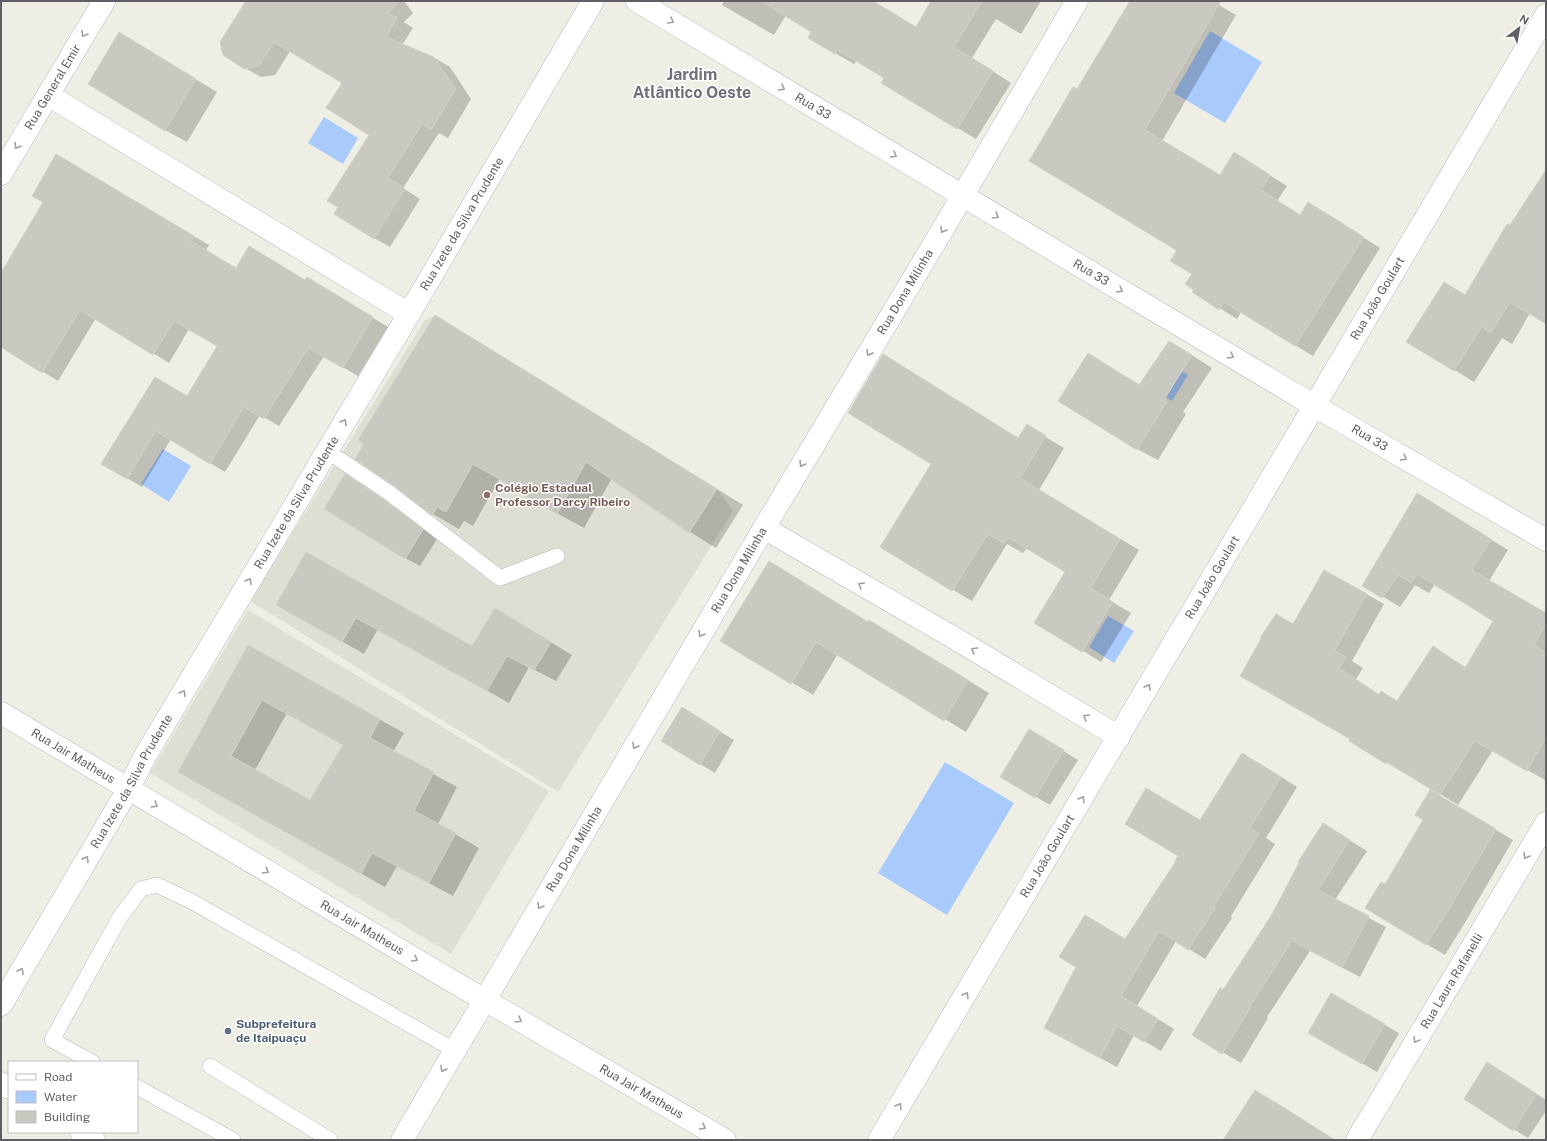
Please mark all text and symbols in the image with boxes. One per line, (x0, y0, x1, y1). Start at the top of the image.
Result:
north arrow (1499, 8, 1539, 48)
text: N (1517, 12, 1531, 27)
one-way arrow (667, 16, 674, 24)
one-way arrow (81, 30, 89, 37)
street label: Rua General Emir (22, 42, 84, 132)
district label: Jardim Atlântico Oeste (633, 65, 751, 102)
one-way arrow (778, 83, 785, 90)
street label: Rua 33 (792, 90, 834, 122)
one-way arrow (15, 142, 22, 149)
one-way arrow (890, 150, 897, 157)
street label: Rua Izete da Silva Prudente (417, 155, 507, 293)
one-way arrow (992, 211, 999, 219)
one-way arrow (940, 225, 948, 232)
street label: Rua Dona Milinha (874, 247, 936, 337)
street label: Rua João Goulart (1347, 254, 1408, 343)
street label: Rua 33 (1070, 256, 1112, 289)
one-way arrow (1116, 285, 1123, 292)
one-way arrow (866, 349, 873, 356)
one-way arrow (1227, 352, 1234, 359)
one-way arrow (340, 419, 347, 426)
street label: Rua 33 (1349, 422, 1390, 454)
street label: Rua Izete da Silva Prudente (251, 433, 342, 571)
one-way arrow (1400, 453, 1407, 460)
one-way arrow (799, 460, 807, 467)
place label: Colégio Estadual Professor Darcy Ribeiro (495, 481, 630, 509)
marker: Colégio Estadual Professor Darcy Ribeiro (482, 490, 492, 500)
street label: Rua Dona Milinha (708, 525, 770, 616)
street label: Rua João Goulart (1182, 533, 1243, 621)
one-way arrow (244, 578, 251, 585)
one-way arrow (858, 582, 866, 589)
one-way arrow (698, 630, 706, 637)
one-way arrow (971, 647, 978, 655)
one-way arrow (1144, 684, 1151, 691)
one-way arrow (178, 690, 185, 697)
street label: Rua Izete da Silva Prudente (88, 712, 175, 851)
one-way arrow (1083, 714, 1090, 721)
street label: Rua Jair Matheus (29, 726, 118, 786)
one-way arrow (632, 742, 639, 749)
one-way arrow (1078, 796, 1085, 803)
one-way arrow (151, 800, 158, 808)
street label: Rua Dona Milinha (543, 804, 605, 894)
street label: Rua João Goulart (1017, 812, 1078, 900)
one-way arrow (1523, 852, 1531, 859)
one-way arrow (82, 856, 89, 863)
one-way arrow (262, 867, 269, 874)
street label: Rua Jair Matheus (318, 897, 406, 958)
one-way arrow (538, 902, 545, 909)
street label: Rua Laura Rafanelli (1418, 931, 1486, 1031)
one-way arrow (411, 954, 418, 961)
one-way arrow (16, 968, 23, 975)
one-way arrow (961, 992, 968, 999)
one-way arrow (514, 1015, 522, 1022)
place label: Subprefeitura de Itaipuaçu (236, 1017, 317, 1045)
marker: Subprefeitura de Itaipuaçu (223, 1026, 233, 1036)
one-way arrow (1414, 1036, 1421, 1043)
legend (8, 1061, 138, 1133)
street label: Rua Jair Matheus (597, 1061, 686, 1121)
one-way arrow (440, 1065, 447, 1072)
text: Road (44, 1070, 72, 1084)
text: Water (44, 1090, 78, 1104)
one-way arrow (895, 1103, 902, 1110)
text: Building (44, 1110, 90, 1124)
one-way arrow (699, 1123, 706, 1130)

